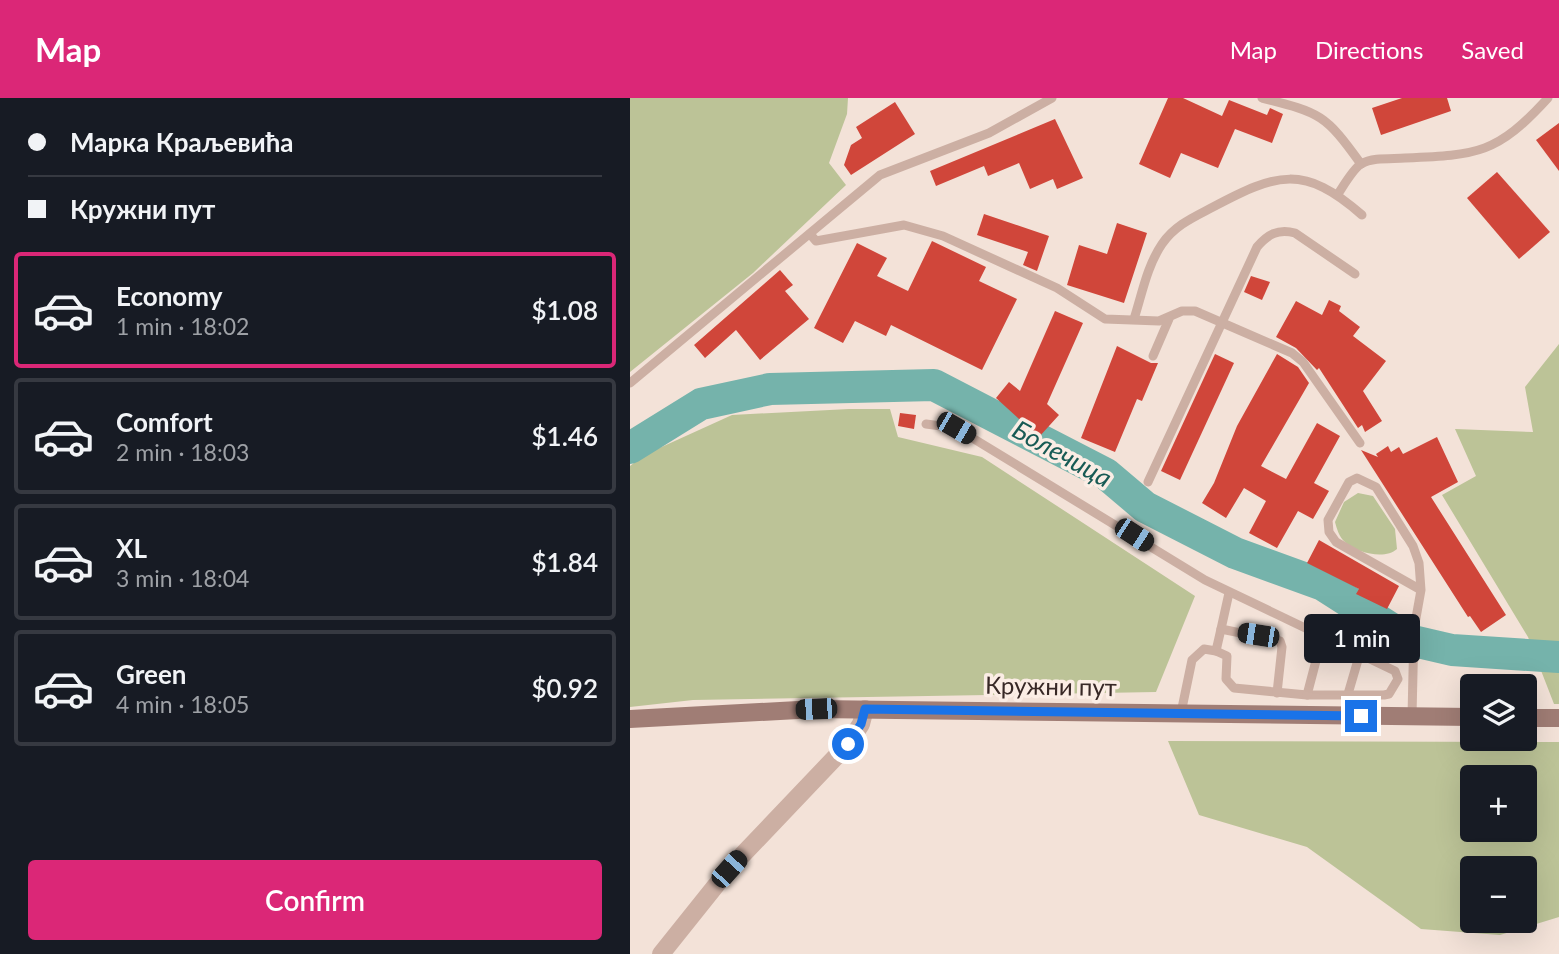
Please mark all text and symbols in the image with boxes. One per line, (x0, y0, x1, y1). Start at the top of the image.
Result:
text: Map (35, 29, 101, 69)
text: Map (1230, 35, 1277, 64)
text: Directions (1315, 35, 1423, 64)
text: Saved (1461, 35, 1524, 64)
text: Марка Краљевића (70, 126, 294, 158)
text: Кружни пут (70, 193, 215, 225)
icon: car (32, 279, 95, 342)
text: Economy (116, 280, 222, 312)
text: $1.08 (532, 294, 598, 326)
text: 1 min · 18:02 (116, 312, 249, 340)
icon: car (32, 405, 95, 468)
text: Comfort (116, 406, 213, 438)
car (933, 408, 980, 448)
water label: Болечица (1007, 413, 1118, 493)
text: $1.46 (532, 420, 598, 452)
text: 2 min · 18:03 (116, 438, 249, 466)
car (1111, 515, 1158, 555)
icon: car (32, 531, 95, 594)
text: XL (116, 532, 147, 564)
text: $1.84 (532, 546, 598, 578)
text: 3 min · 18:04 (116, 564, 249, 592)
callout: 1 min (1303, 614, 1419, 664)
car (1236, 621, 1281, 649)
text: 1 min (1334, 624, 1390, 652)
icon: car (32, 657, 95, 720)
text: Green (116, 658, 186, 690)
street label: Кружни пут (985, 670, 1117, 701)
text: $0.92 (532, 672, 598, 704)
map controls (1460, 674, 1537, 933)
button: layers (1460, 674, 1537, 751)
text: 4 min · 18:05 (116, 690, 249, 718)
car (795, 698, 838, 720)
route end (1345, 700, 1377, 732)
route start (832, 728, 864, 760)
button: + (1460, 765, 1537, 842)
car (708, 846, 751, 892)
button: − (1460, 856, 1537, 933)
button: Confirm (28, 860, 602, 940)

